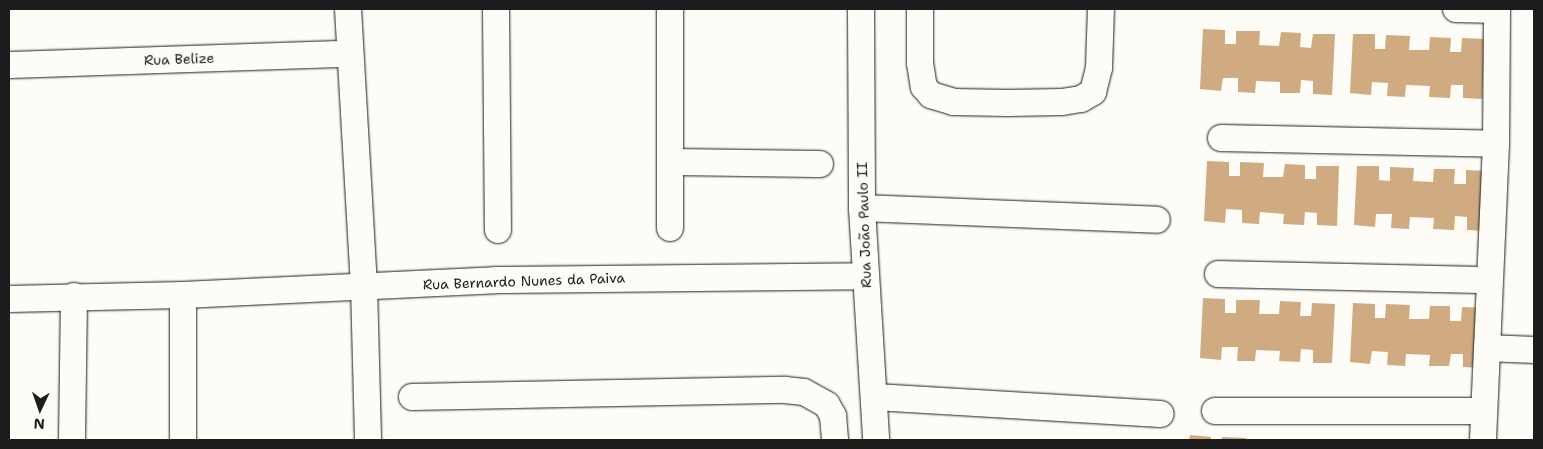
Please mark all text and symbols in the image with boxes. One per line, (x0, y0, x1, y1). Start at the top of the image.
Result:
street label: Rua Belize (144, 49, 214, 69)
street label: Rua João Paulo II (853, 162, 875, 288)
street label: Rua Bernardo Nunes da Paiva (423, 269, 625, 293)
north arrow (15, 384, 65, 434)
text: N (33, 415, 45, 433)

